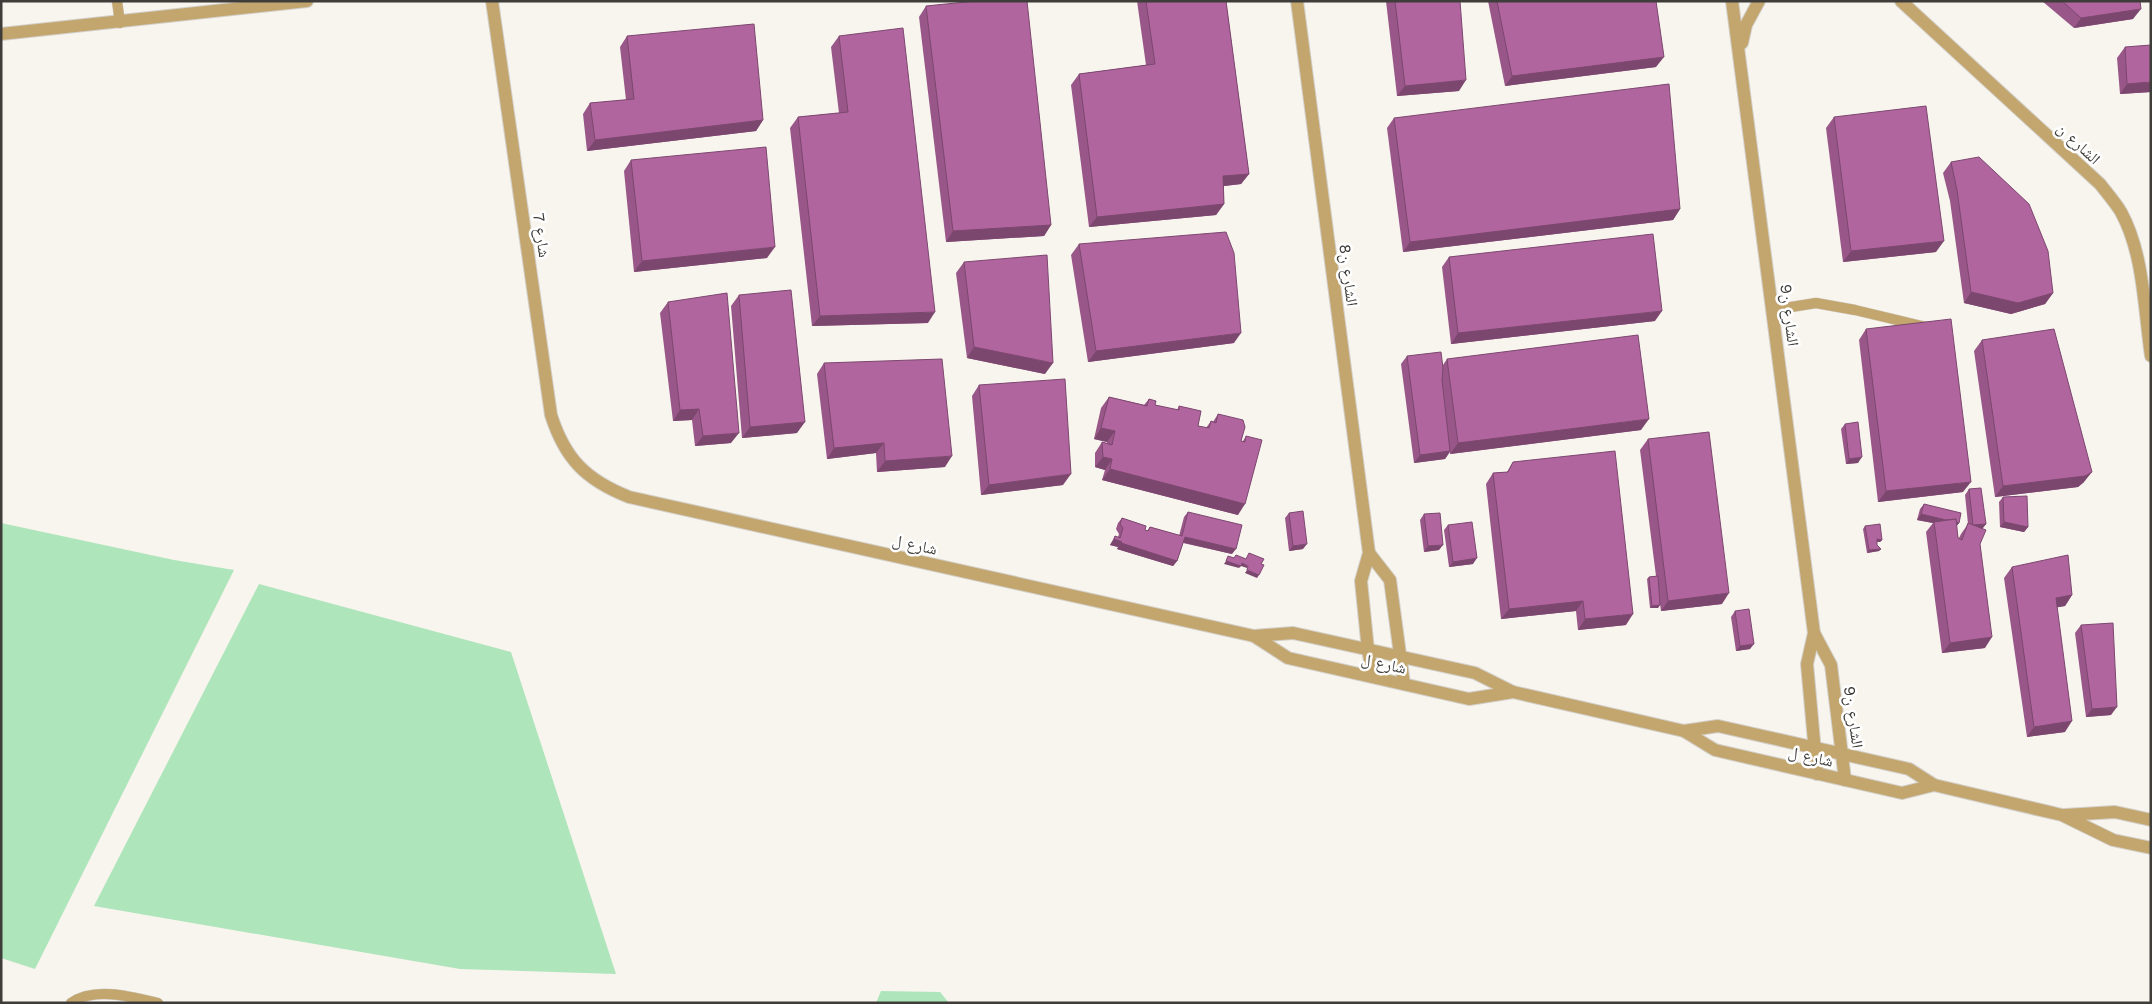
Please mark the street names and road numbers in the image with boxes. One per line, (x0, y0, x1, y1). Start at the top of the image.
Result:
street label: الشارع ن (2052, 119, 2104, 169)
street label: شارع 7 (528, 212, 554, 259)
street label: الشارع ن8 (1334, 243, 1362, 307)
street label: الشارع ن9 (1775, 283, 1803, 347)
street label: شارع ل (890, 530, 939, 560)
street label: شارع ل (1359, 649, 1408, 679)
street label: الشارع ن9 (1839, 685, 1867, 749)
street label: شارع ل (1786, 742, 1835, 772)

